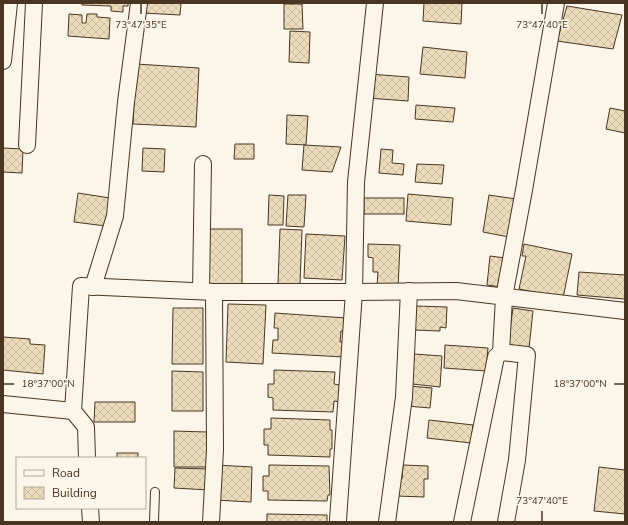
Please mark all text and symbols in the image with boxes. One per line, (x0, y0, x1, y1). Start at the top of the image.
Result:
text: 73°47'35"E (115, 18, 167, 32)
text: 73°47'40"E (516, 18, 568, 32)
text: 18°37'00"N (21, 377, 75, 391)
text: 18°37'00"N (553, 377, 607, 391)
legend (16, 457, 146, 509)
text: Road (52, 465, 80, 481)
text: Building (52, 485, 97, 501)
text: 73°47'40"E (516, 494, 568, 508)

